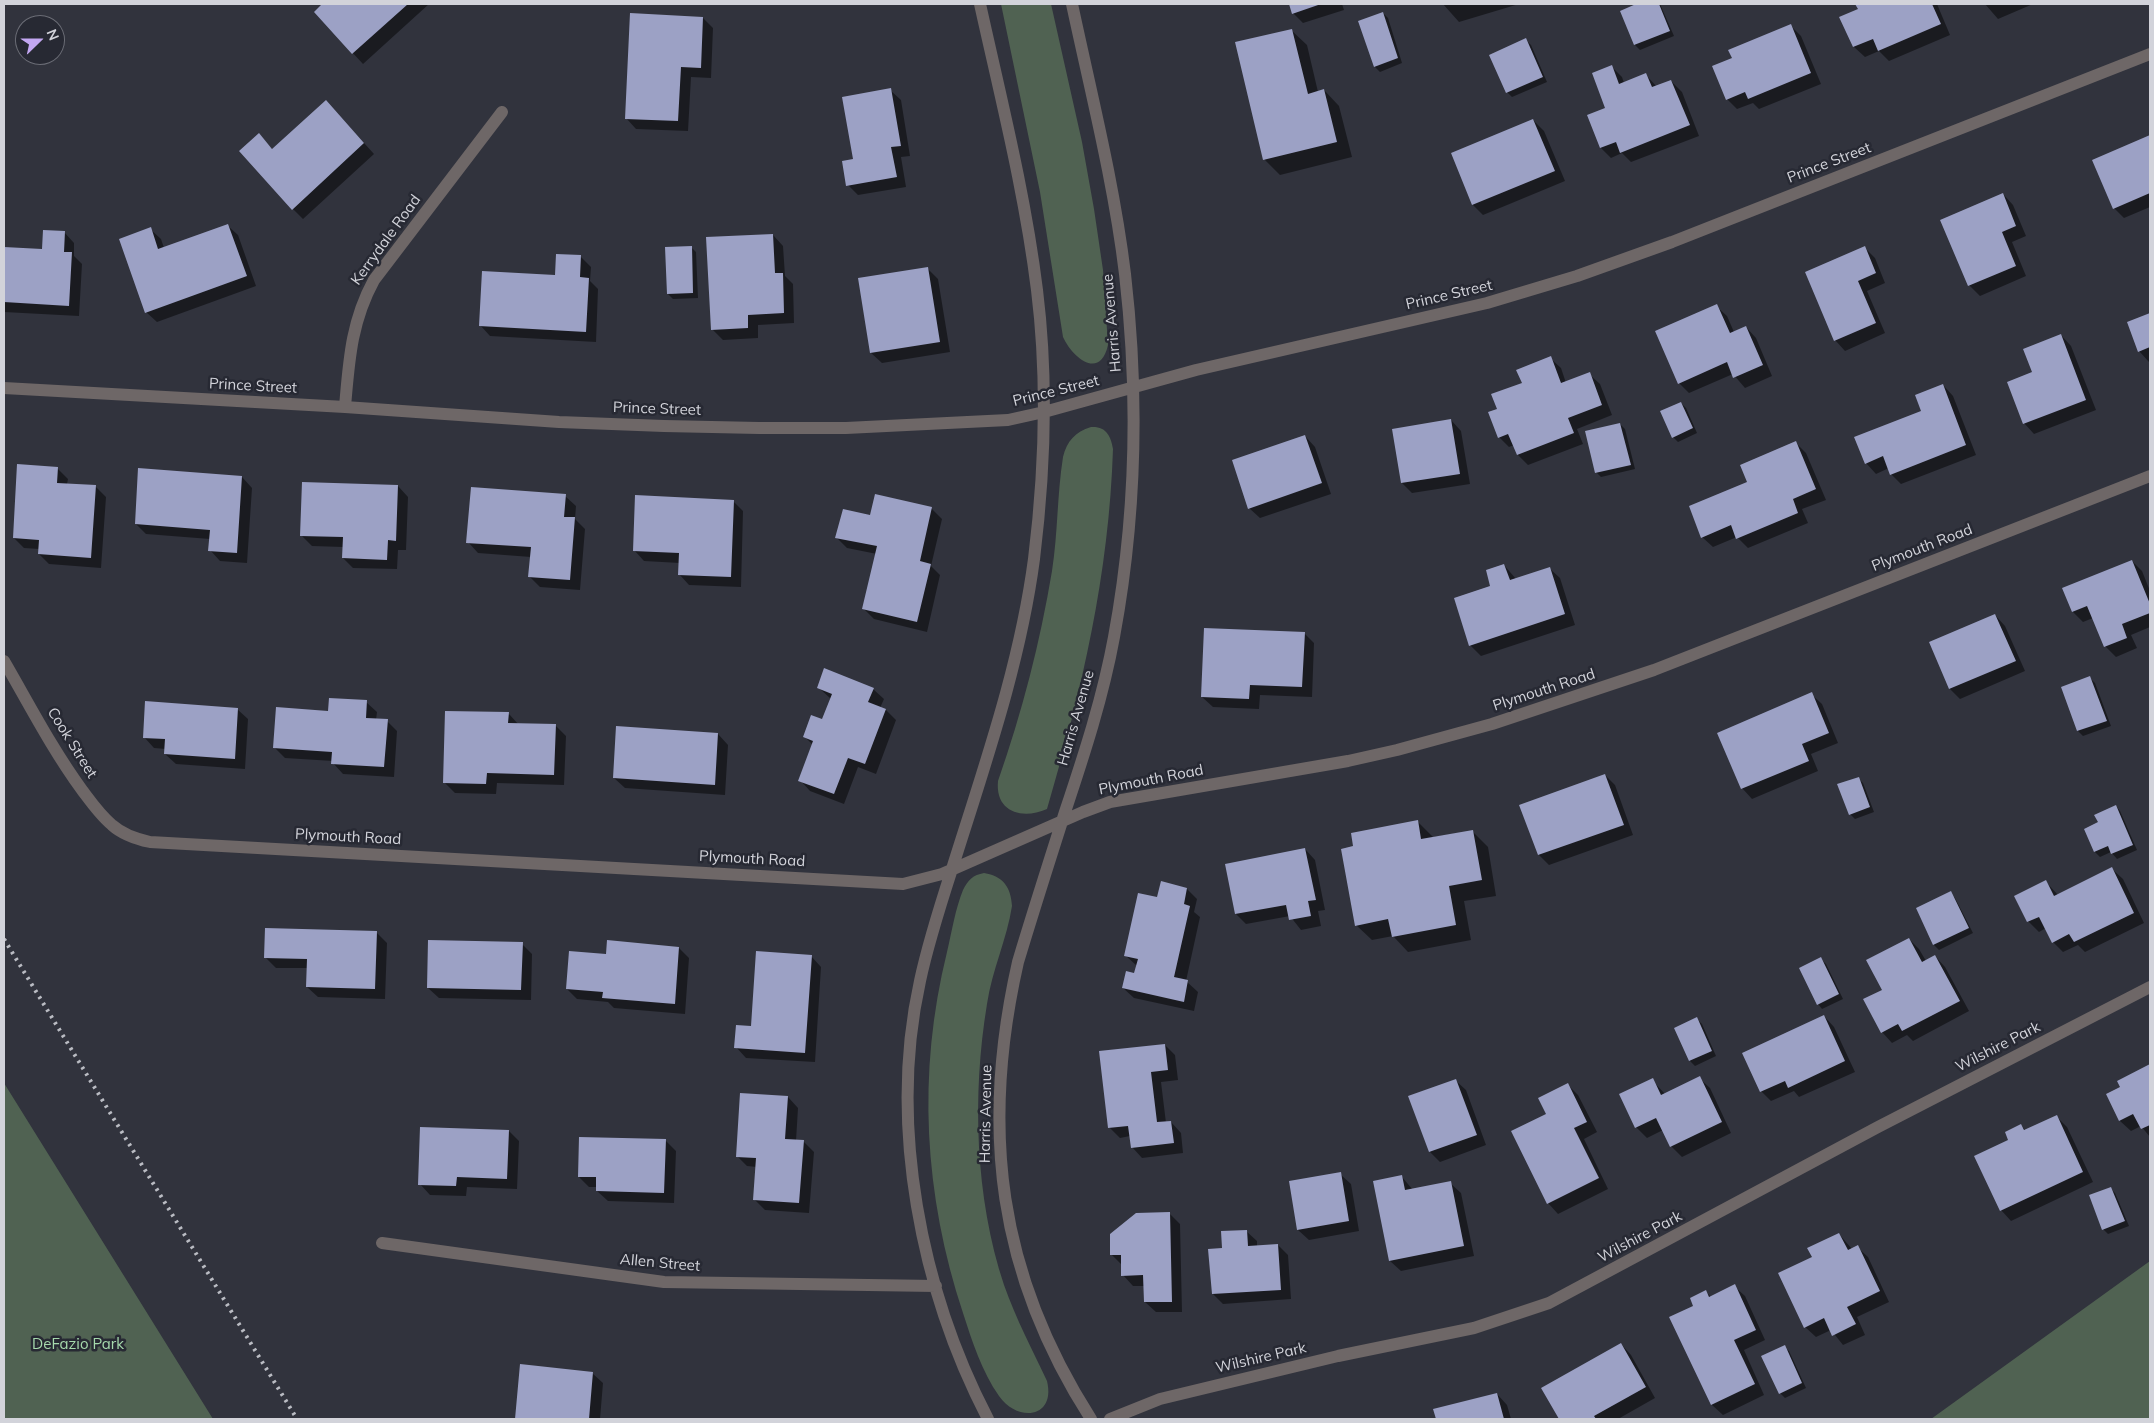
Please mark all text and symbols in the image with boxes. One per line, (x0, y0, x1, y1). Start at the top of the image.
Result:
north arrow (15, 15, 65, 65)
text: N (43, 26, 63, 43)
street label: Prince Street (1785, 139, 1873, 187)
street label: Kerrydale Road (347, 191, 425, 289)
street label: Harris Avenue (1099, 273, 1125, 373)
street label: Prince Street (1404, 276, 1494, 314)
street label: Prince Street (1011, 372, 1101, 410)
street label: Prince Street (208, 375, 298, 397)
street label: Prince Street (613, 398, 701, 420)
street label: Plymouth Road (1869, 521, 1975, 575)
street label: Plymouth Road (1491, 665, 1597, 715)
street label: Harris Avenue (1054, 668, 1098, 768)
street label: Cook Street (43, 704, 101, 782)
street label: Plymouth Road (1097, 761, 1205, 799)
street label: Plymouth Road (294, 825, 402, 849)
street label: Plymouth Road (698, 847, 806, 871)
street label: Wilshire Park (1953, 1018, 2043, 1076)
street label: Harris Avenue (976, 1065, 996, 1163)
street label: Wilshire Park (1595, 1207, 1685, 1267)
street label: Allen Street (619, 1251, 701, 1275)
park label: DeFazio Park (32, 1335, 124, 1353)
street label: Wilshire Park (1214, 1339, 1308, 1377)

